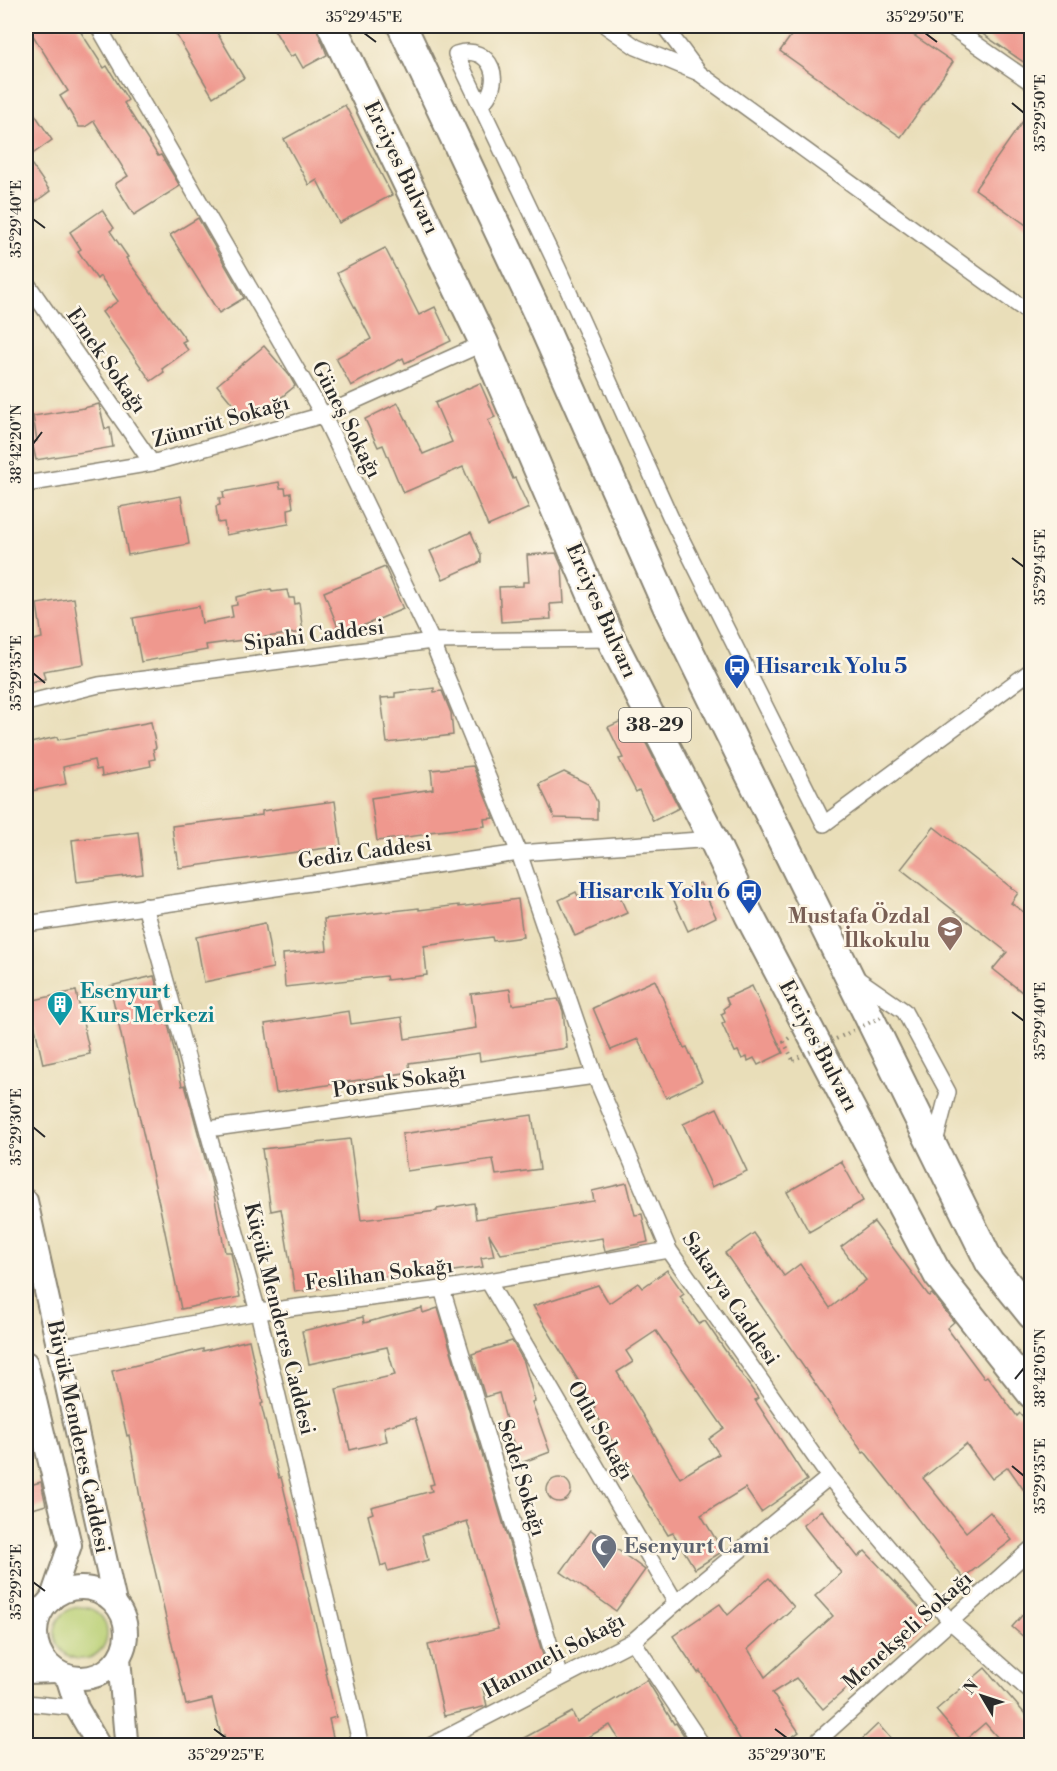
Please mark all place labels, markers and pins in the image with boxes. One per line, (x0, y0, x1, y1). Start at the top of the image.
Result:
bus stop icon: Hisarcık Yolu 5 (722, 652, 752, 690)
place label: Hisarcık Yolu 5 (756, 654, 907, 680)
bus stop icon: Hisarcık Yolu 6 (734, 877, 764, 915)
place label: Hisarcık Yolu 6 (578, 879, 730, 905)
place label: Mustafa Özdal İlkokulu (788, 901, 930, 954)
school or university icon: Mustafa Özdal İlkokulu (935, 914, 965, 952)
place label: Esenyurt Kurs Merkezi (80, 979, 215, 1029)
building icon: Esenyurt Kurs Merkezi (45, 989, 75, 1027)
mosque icon: Esenyurt Cami (589, 1532, 619, 1570)
place label: Esenyurt Cami (624, 1534, 770, 1560)

